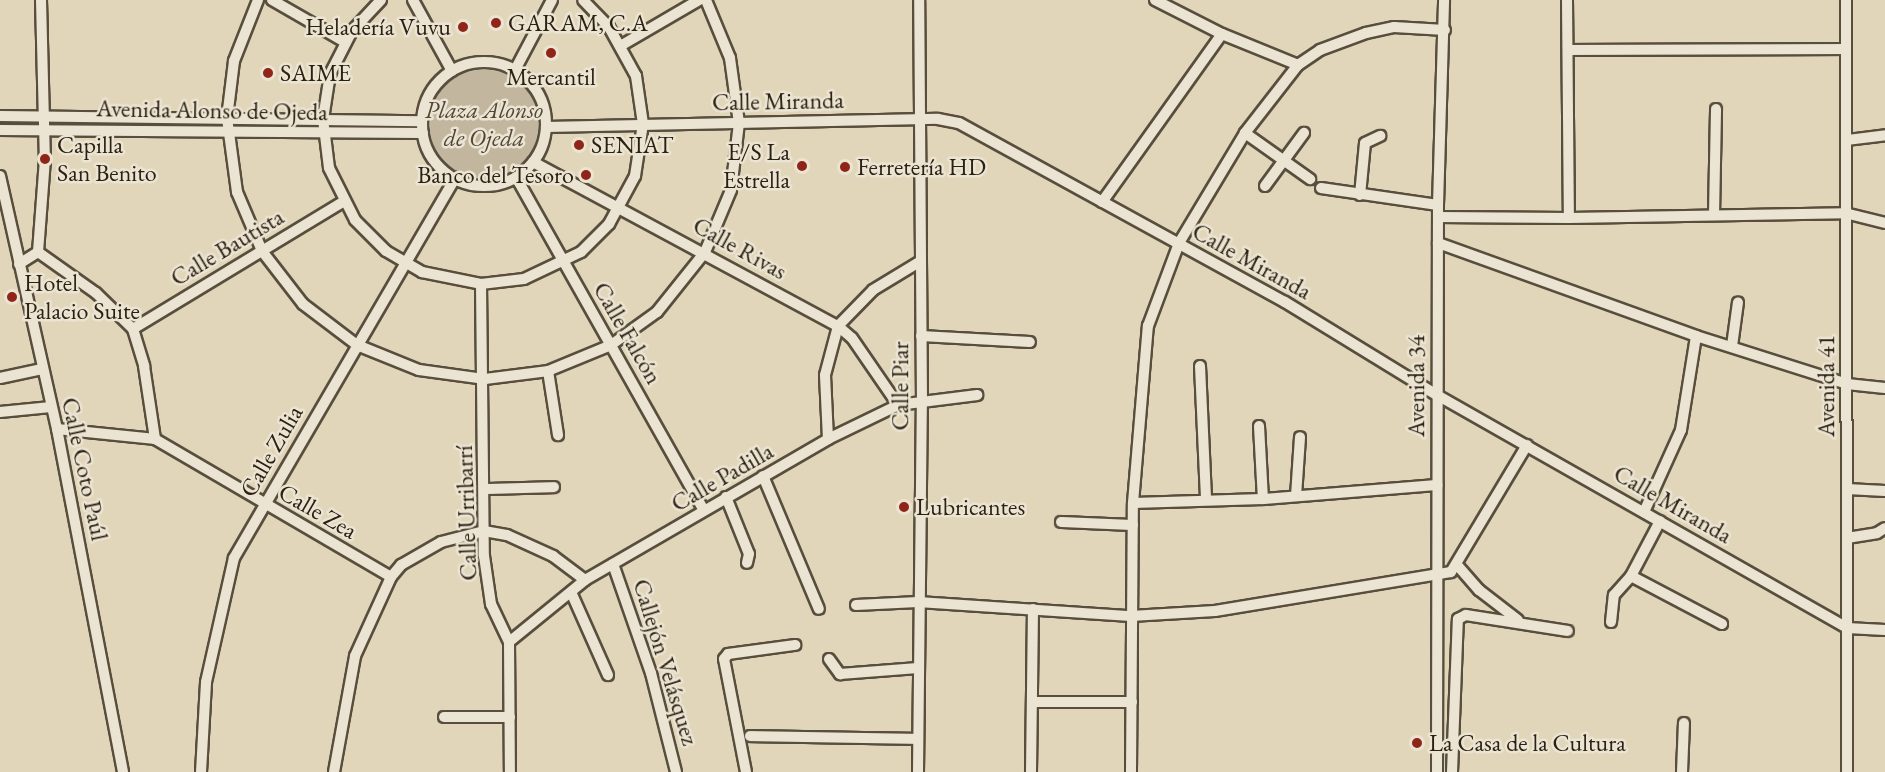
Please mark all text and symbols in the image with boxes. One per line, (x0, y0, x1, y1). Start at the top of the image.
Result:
place label: GARAM, C.A (508, 9, 648, 37)
place label: Heladería Vuvu (305, 13, 451, 41)
marker: GARAM, C.A (489, 16, 503, 30)
marker: Heladería Vuvu (456, 20, 470, 34)
marker: Mercantil (544, 46, 558, 60)
place label: SAIME (280, 59, 351, 87)
place label: Mercantil (506, 63, 596, 91)
marker: SAIME (261, 66, 275, 80)
street label: Calle Miranda (712, 85, 844, 117)
street label: Avenida Alonso de Ojeda (96, 94, 328, 126)
park label: Plaza Alonso de Ojeda (425, 96, 543, 152)
place label: Capilla San Benito (57, 131, 157, 187)
place label: SENIAT (591, 131, 673, 159)
marker: SENIAT (572, 138, 586, 152)
place label: E/S La Estrella (723, 138, 790, 194)
marker: Capilla San Benito (38, 152, 52, 166)
place label: Ferretería HD (857, 153, 986, 181)
marker: E/S La Estrella (795, 159, 809, 173)
marker: Ferretería HD (838, 160, 852, 174)
place label: Banco del Tesoro (417, 161, 574, 189)
marker: Banco del Tesoro (579, 168, 593, 182)
street label: Calle Bautista (165, 202, 289, 292)
street label: Calle Rivas (688, 210, 792, 286)
street label: Calle Miranda (1187, 216, 1317, 306)
place label: Hotel Palacio Suite (24, 269, 140, 325)
street label: Calle Falcón (587, 277, 669, 389)
marker: Hotel Palacio Suite (5, 290, 19, 304)
street label: Avenida 34 (1402, 335, 1430, 437)
street label: Avenida 41 (1812, 335, 1840, 437)
street label: Calle Piar (886, 341, 914, 431)
street label: Calle Coto Paúl (56, 395, 114, 543)
street label: Calle Zulia (233, 400, 309, 502)
street label: Calle Padilla (666, 436, 778, 518)
street label: Calle Urribarrí (449, 445, 483, 581)
street label: Calle Miranda (1609, 459, 1737, 549)
street label: Calle Zea (274, 477, 362, 545)
place label: Lubricantes (916, 493, 1025, 521)
marker: Lubricantes (897, 500, 911, 514)
street label: Callejón Velásquez (627, 576, 705, 748)
place label: La Casa de la Cultura (1429, 729, 1626, 757)
marker: La Casa de la Cultura (1410, 736, 1424, 750)

